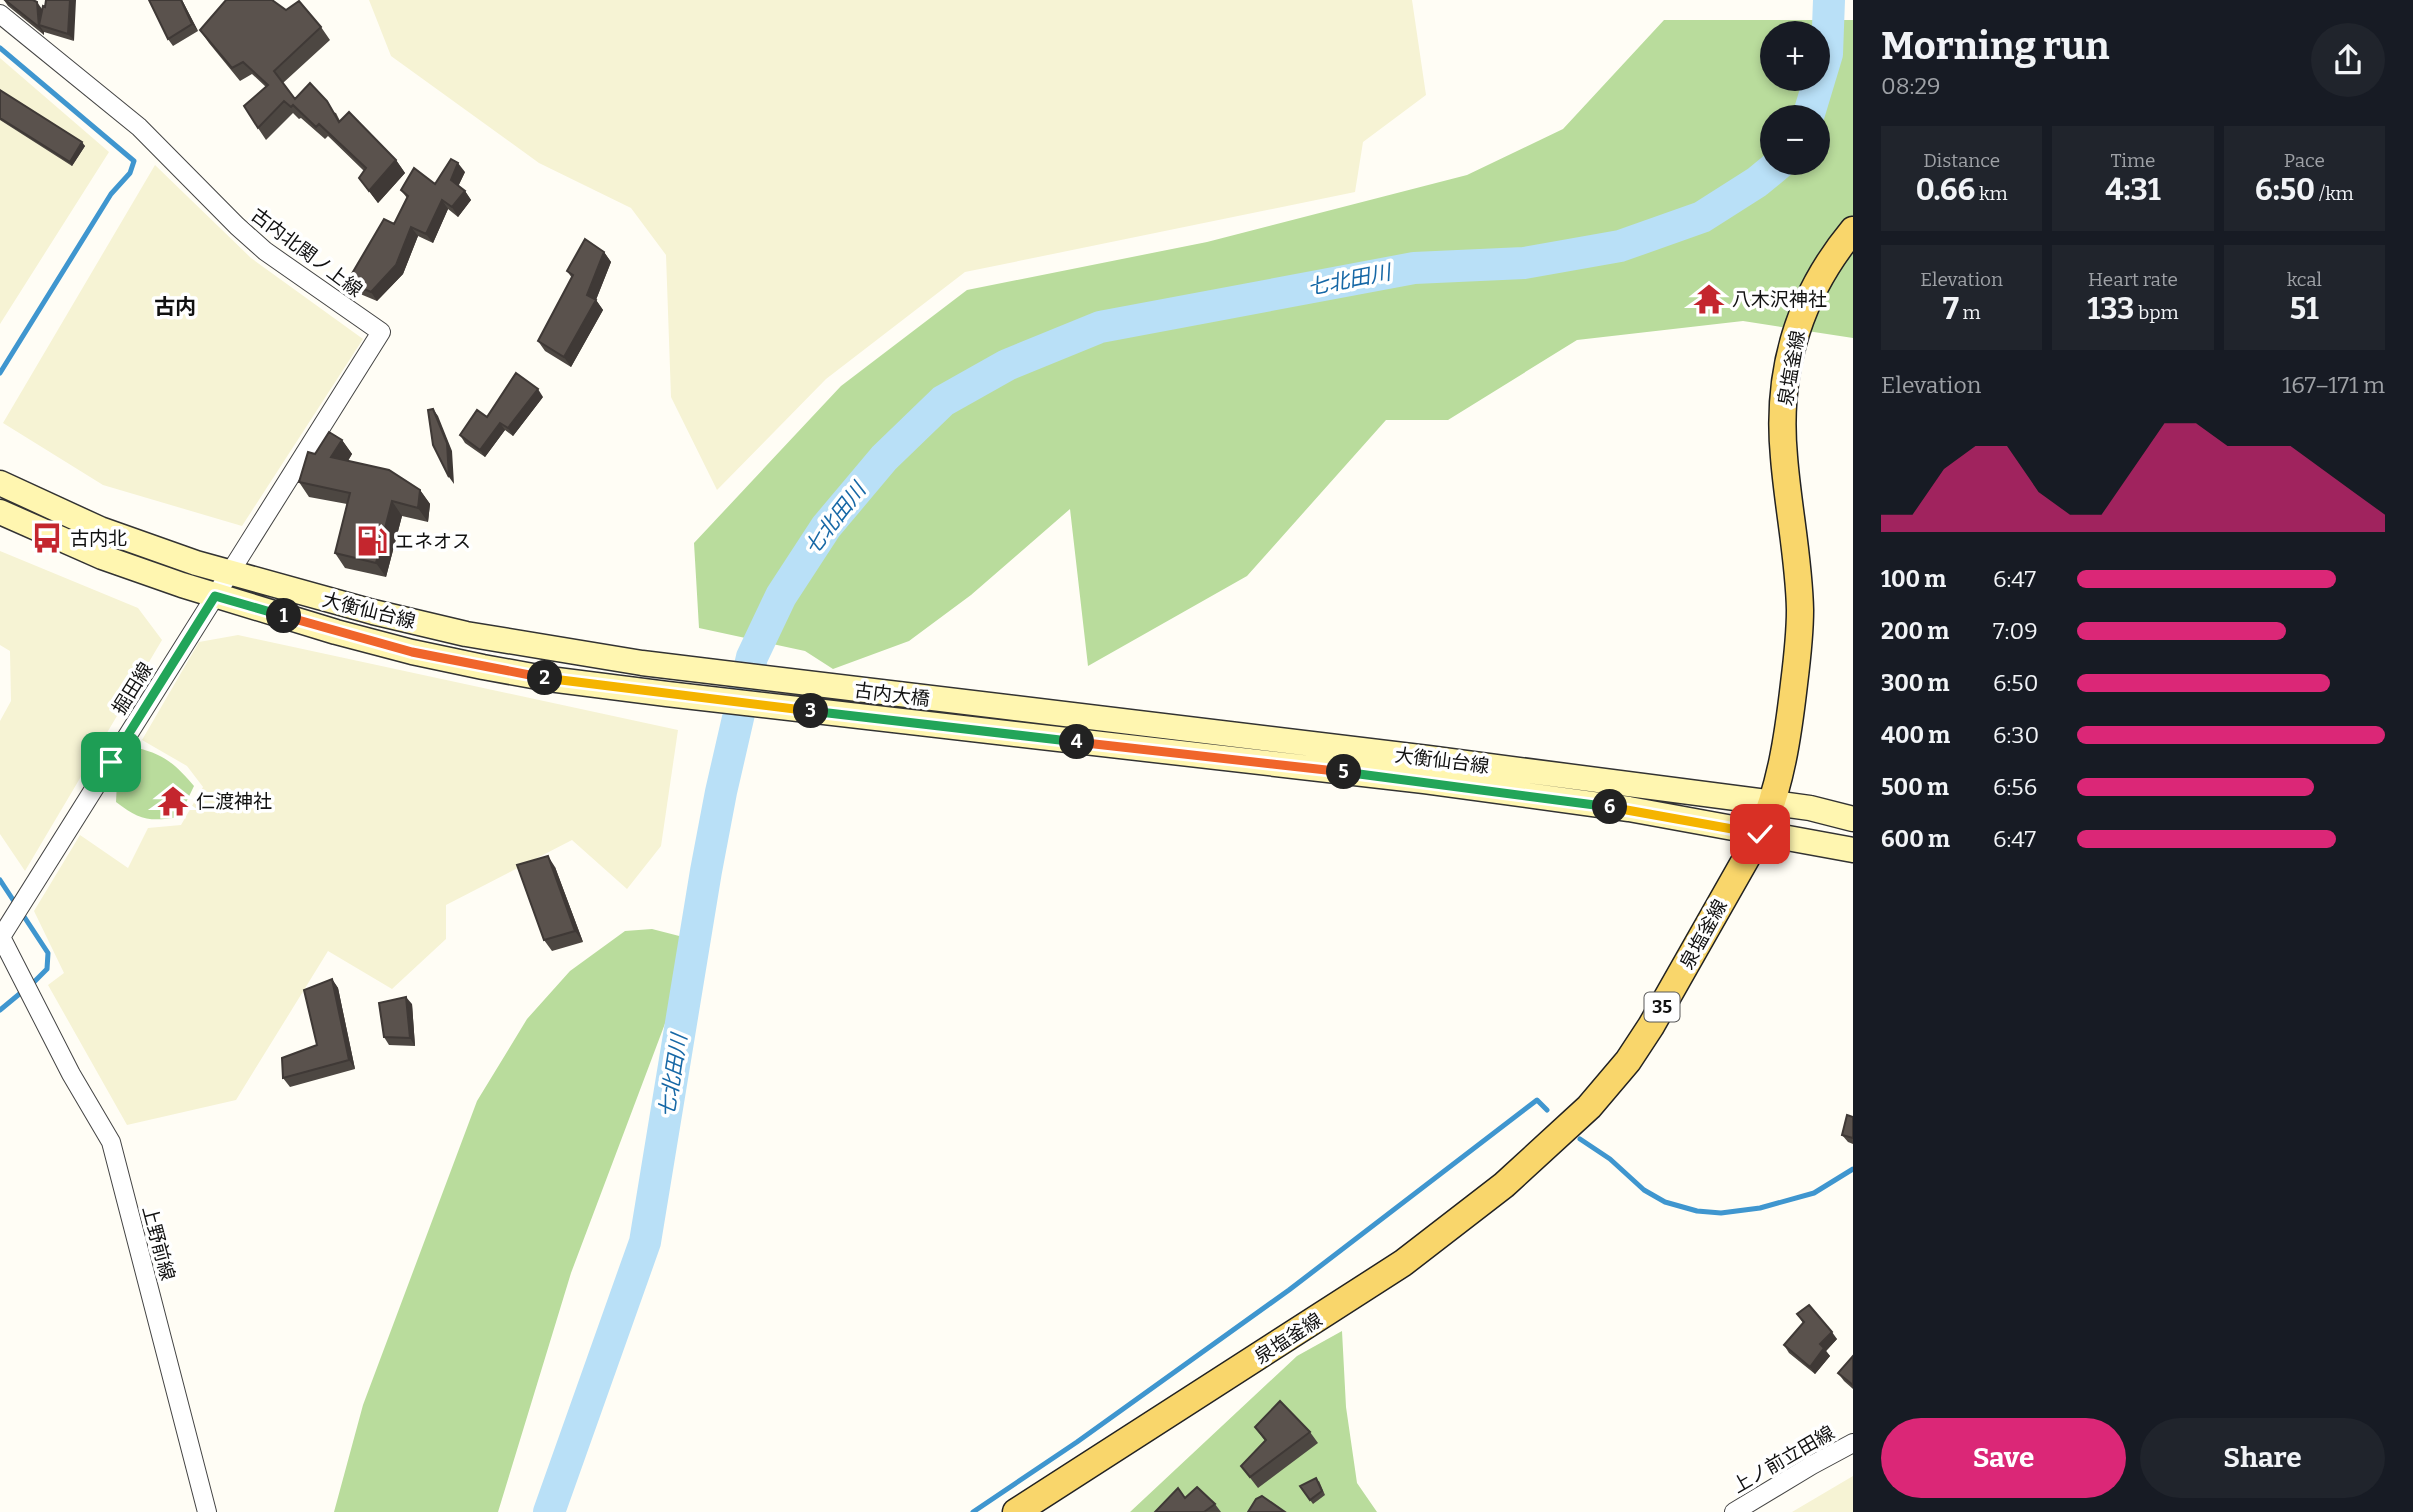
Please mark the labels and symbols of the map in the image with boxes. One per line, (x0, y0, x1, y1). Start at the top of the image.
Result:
street label: 古内北関ノ上線 (247, 203, 367, 302)
water label: 七北田川 (1305, 259, 1395, 301)
temple icon: 八木沢神社 (1692, 282, 1726, 316)
place label: 八木沢神社 (1732, 288, 1827, 311)
district label: 古内 (154, 294, 196, 320)
street label: 泉塩釜線 (1774, 329, 1809, 408)
water label: 七北田川 (799, 476, 872, 560)
bus stop icon: 古内北 (30, 521, 64, 555)
fuel station icon: エネオス (355, 524, 389, 558)
place label: 古内北 (70, 527, 127, 550)
place label: エネオス (395, 530, 471, 553)
street label: 大衡仙台線 (320, 588, 418, 633)
pin: 1 (266, 598, 302, 634)
street label: 掘田線 (108, 658, 157, 719)
pin: 2 (528, 660, 562, 696)
street label: 古内大橋 (853, 678, 931, 711)
pin: 3 (794, 694, 828, 728)
pin: 4 (1060, 724, 1094, 760)
pin (81, 732, 141, 792)
street label: 大衡仙台線 (1393, 743, 1490, 778)
pin: 5 (1326, 754, 1362, 790)
temple icon: 仁渡神社 (156, 784, 190, 818)
place label: 仁渡神社 (196, 790, 272, 813)
pin: 6 (1592, 790, 1628, 824)
pin (1730, 804, 1790, 864)
street label: 泉塩釜線 (1675, 895, 1732, 973)
road number: 35 (1644, 992, 1680, 1022)
water label: 七北田川 (654, 1031, 693, 1120)
street label: 上野前線 (138, 1203, 179, 1283)
street label: 泉塩釜線 (1250, 1308, 1326, 1369)
street label: 上ノ前立田線 (1728, 1421, 1838, 1498)

